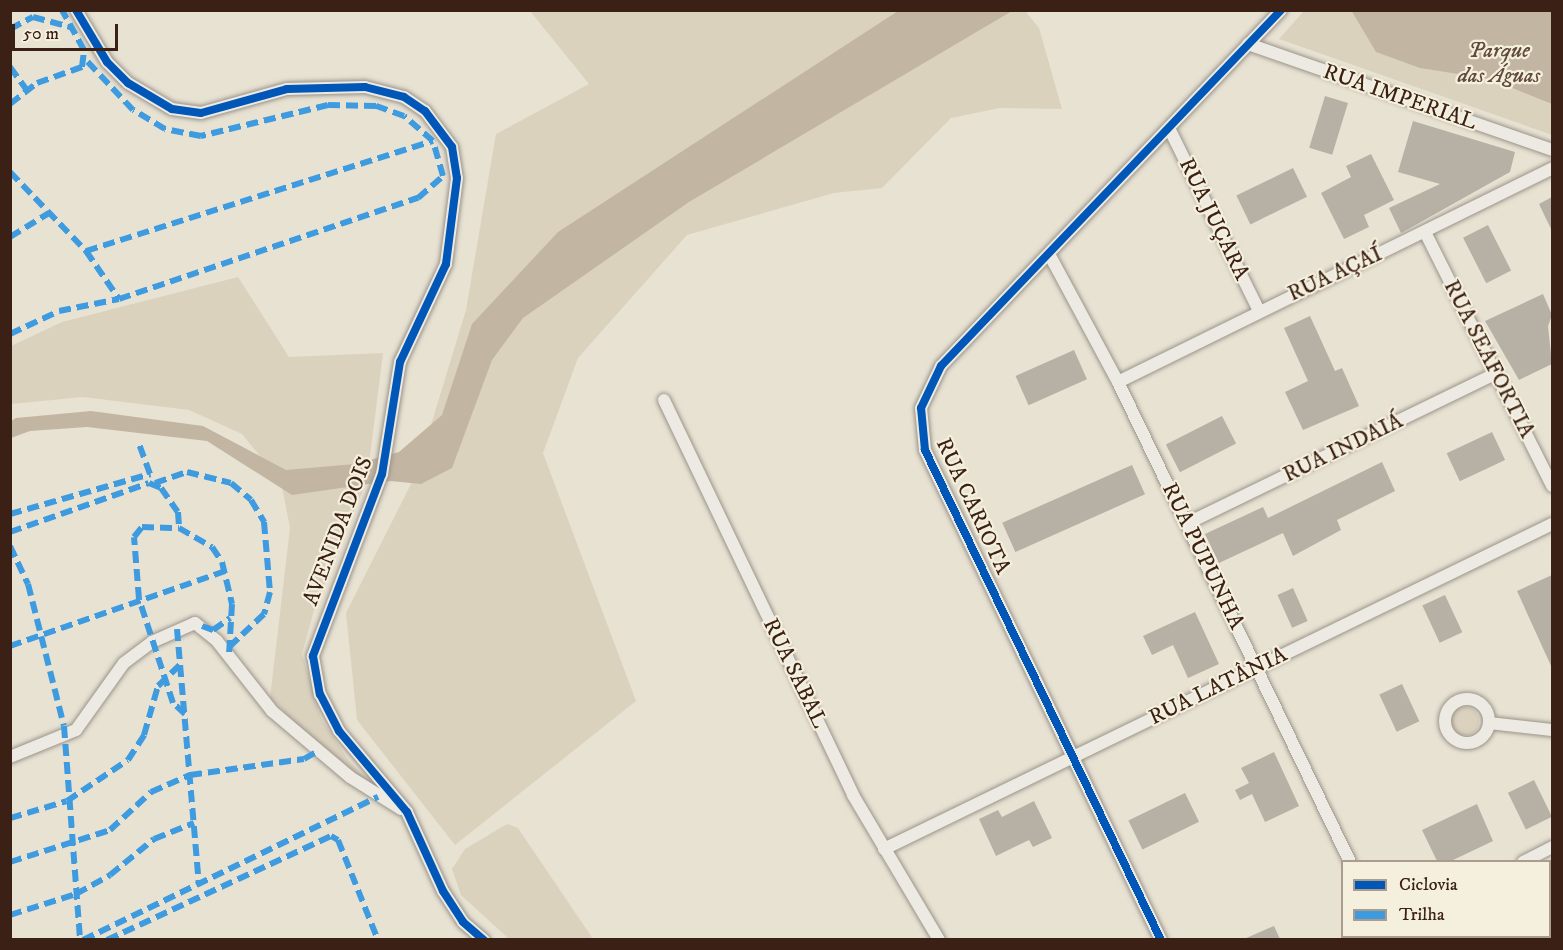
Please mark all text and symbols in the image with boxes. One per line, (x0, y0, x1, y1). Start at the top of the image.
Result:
scale bar (15, 12, 122, 50)
text: 50 m (23, 23, 59, 45)
park label: Parque das Águas (1458, 37, 1540, 88)
street label: RUA IMPERIAL (1320, 58, 1480, 136)
street label: RUA JUÇARA (1173, 154, 1255, 284)
street label: RUA AÇAÍ (1284, 241, 1386, 307)
street label: RUA SEAFORTIA (1438, 276, 1540, 442)
street label: RUA INDAIÁ (1279, 408, 1407, 488)
street label: RUA CARIOTA (930, 434, 1016, 578)
street label: AVENIDA DOIS (298, 453, 378, 609)
street label: RUA PUPUNHA (1156, 478, 1250, 634)
street label: RUA SABAL (757, 614, 833, 732)
street label: RUA LATÂNIA (1145, 641, 1291, 731)
legend (1341, 860, 1551, 938)
text: Ciclovia (1399, 874, 1458, 896)
text: Trilha (1399, 904, 1445, 926)

